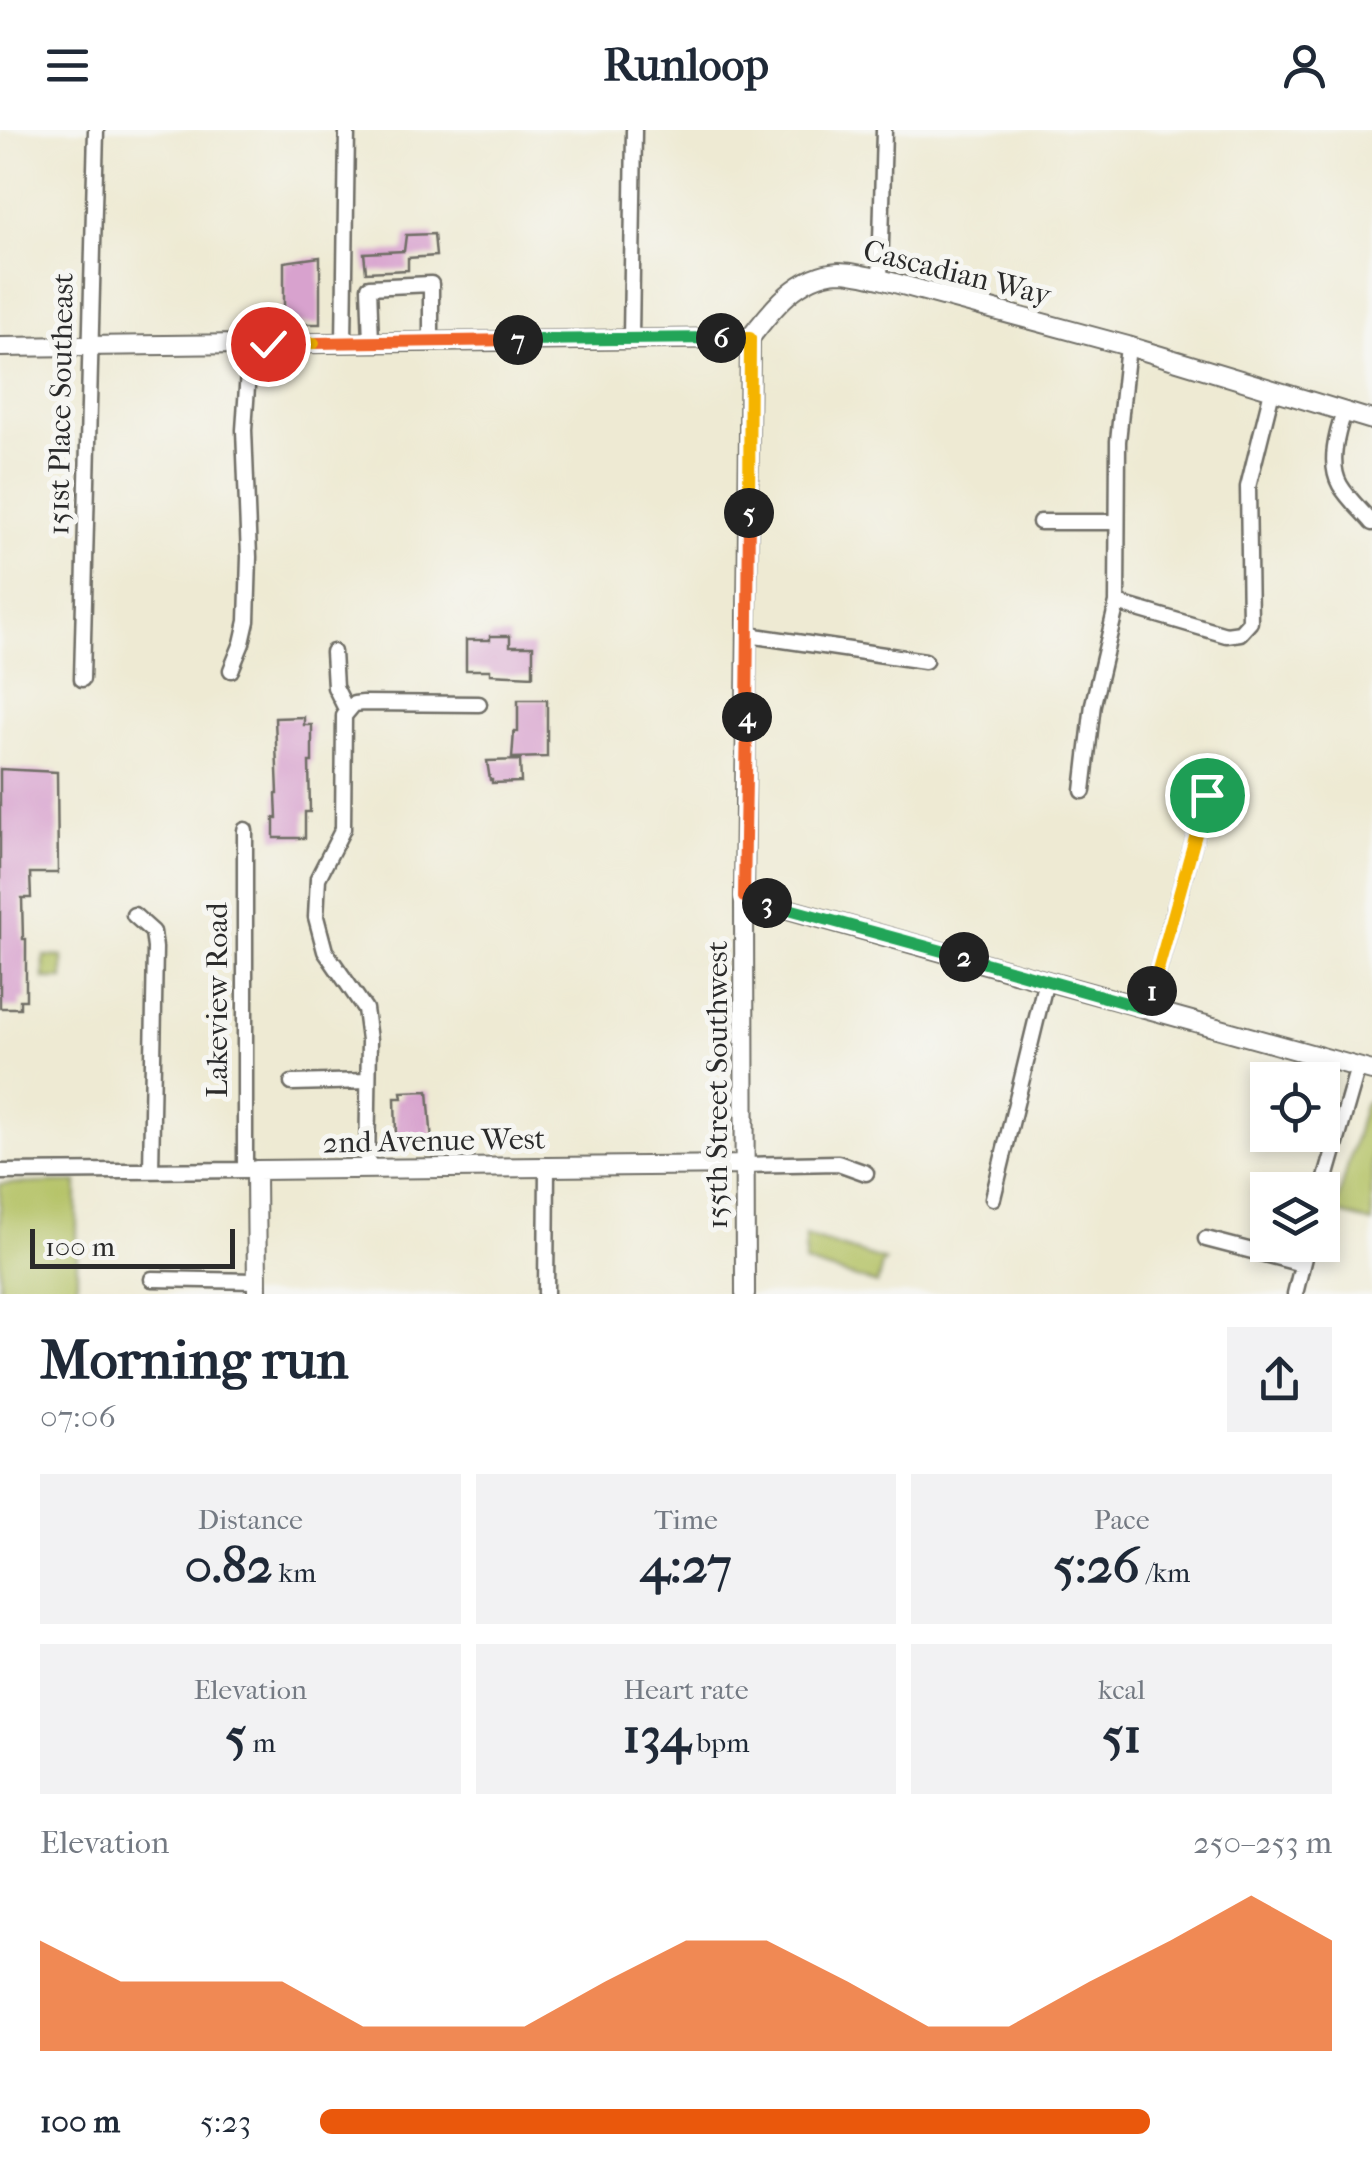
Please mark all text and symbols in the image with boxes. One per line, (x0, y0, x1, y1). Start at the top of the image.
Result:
icon: menu (40, 38, 95, 93)
icon: person (1277, 38, 1332, 93)
text: Runloop (603, 39, 769, 92)
street label: Cascadian Way (860, 233, 1055, 313)
street label: 151st Place Southeast (41, 272, 81, 536)
pin (226, 302, 311, 387)
pin: 6 (696, 313, 746, 363)
pin: 7 (493, 315, 543, 365)
icon: check (241, 317, 296, 372)
text: 6 (713, 321, 729, 354)
text: 7 (511, 323, 525, 356)
pin: 5 (724, 488, 774, 538)
text: 5 (743, 496, 755, 529)
pin: 4 (722, 692, 772, 742)
text: 4 (739, 700, 755, 733)
pin (1165, 753, 1250, 838)
icon: arrive (1180, 768, 1235, 823)
pin: 3 (742, 878, 792, 928)
text: 3 (761, 886, 773, 919)
street label: Lakeview Road (200, 902, 235, 1098)
pin: 2 (939, 932, 989, 982)
street label: 155th Street Southwest (700, 940, 735, 1229)
text: 2 (957, 940, 971, 973)
pin: 1 (1127, 966, 1177, 1016)
text: 1 (1147, 974, 1157, 1007)
map controls (1250, 1062, 1340, 1262)
button: locate (1250, 1062, 1340, 1152)
street label: 2nd Avenue West (322, 1122, 546, 1160)
button: layers (1250, 1172, 1340, 1262)
scale bar (30, 1224, 235, 1268)
text: 100 m (45, 1230, 115, 1263)
button: share (1227, 1327, 1332, 1432)
text: Morning run (40, 1328, 348, 1392)
text: 07:06 (40, 1398, 116, 1435)
text: Distance (198, 1503, 303, 1536)
text: Time (654, 1503, 718, 1536)
text: Pace (1094, 1503, 1150, 1536)
text: 0.82 (184, 1536, 272, 1595)
text: 4:27 (640, 1536, 732, 1595)
text: 5:26 (1053, 1536, 1140, 1595)
text: km (272, 1556, 316, 1589)
text: /km (1140, 1556, 1190, 1589)
text: Elevation (194, 1673, 307, 1706)
text: Heart rate (623, 1673, 749, 1706)
text: kcal (1098, 1673, 1145, 1706)
text: 5 (225, 1706, 246, 1765)
text: 134 (623, 1706, 690, 1765)
text: 51 (1102, 1706, 1141, 1765)
text: m (246, 1726, 276, 1759)
text: bpm (690, 1726, 749, 1759)
text: Elevation (40, 1824, 169, 1861)
text: 250–253 m (1193, 1824, 1332, 1861)
text: 100 m (40, 2103, 120, 2140)
text: 5:23 (200, 2103, 251, 2140)

